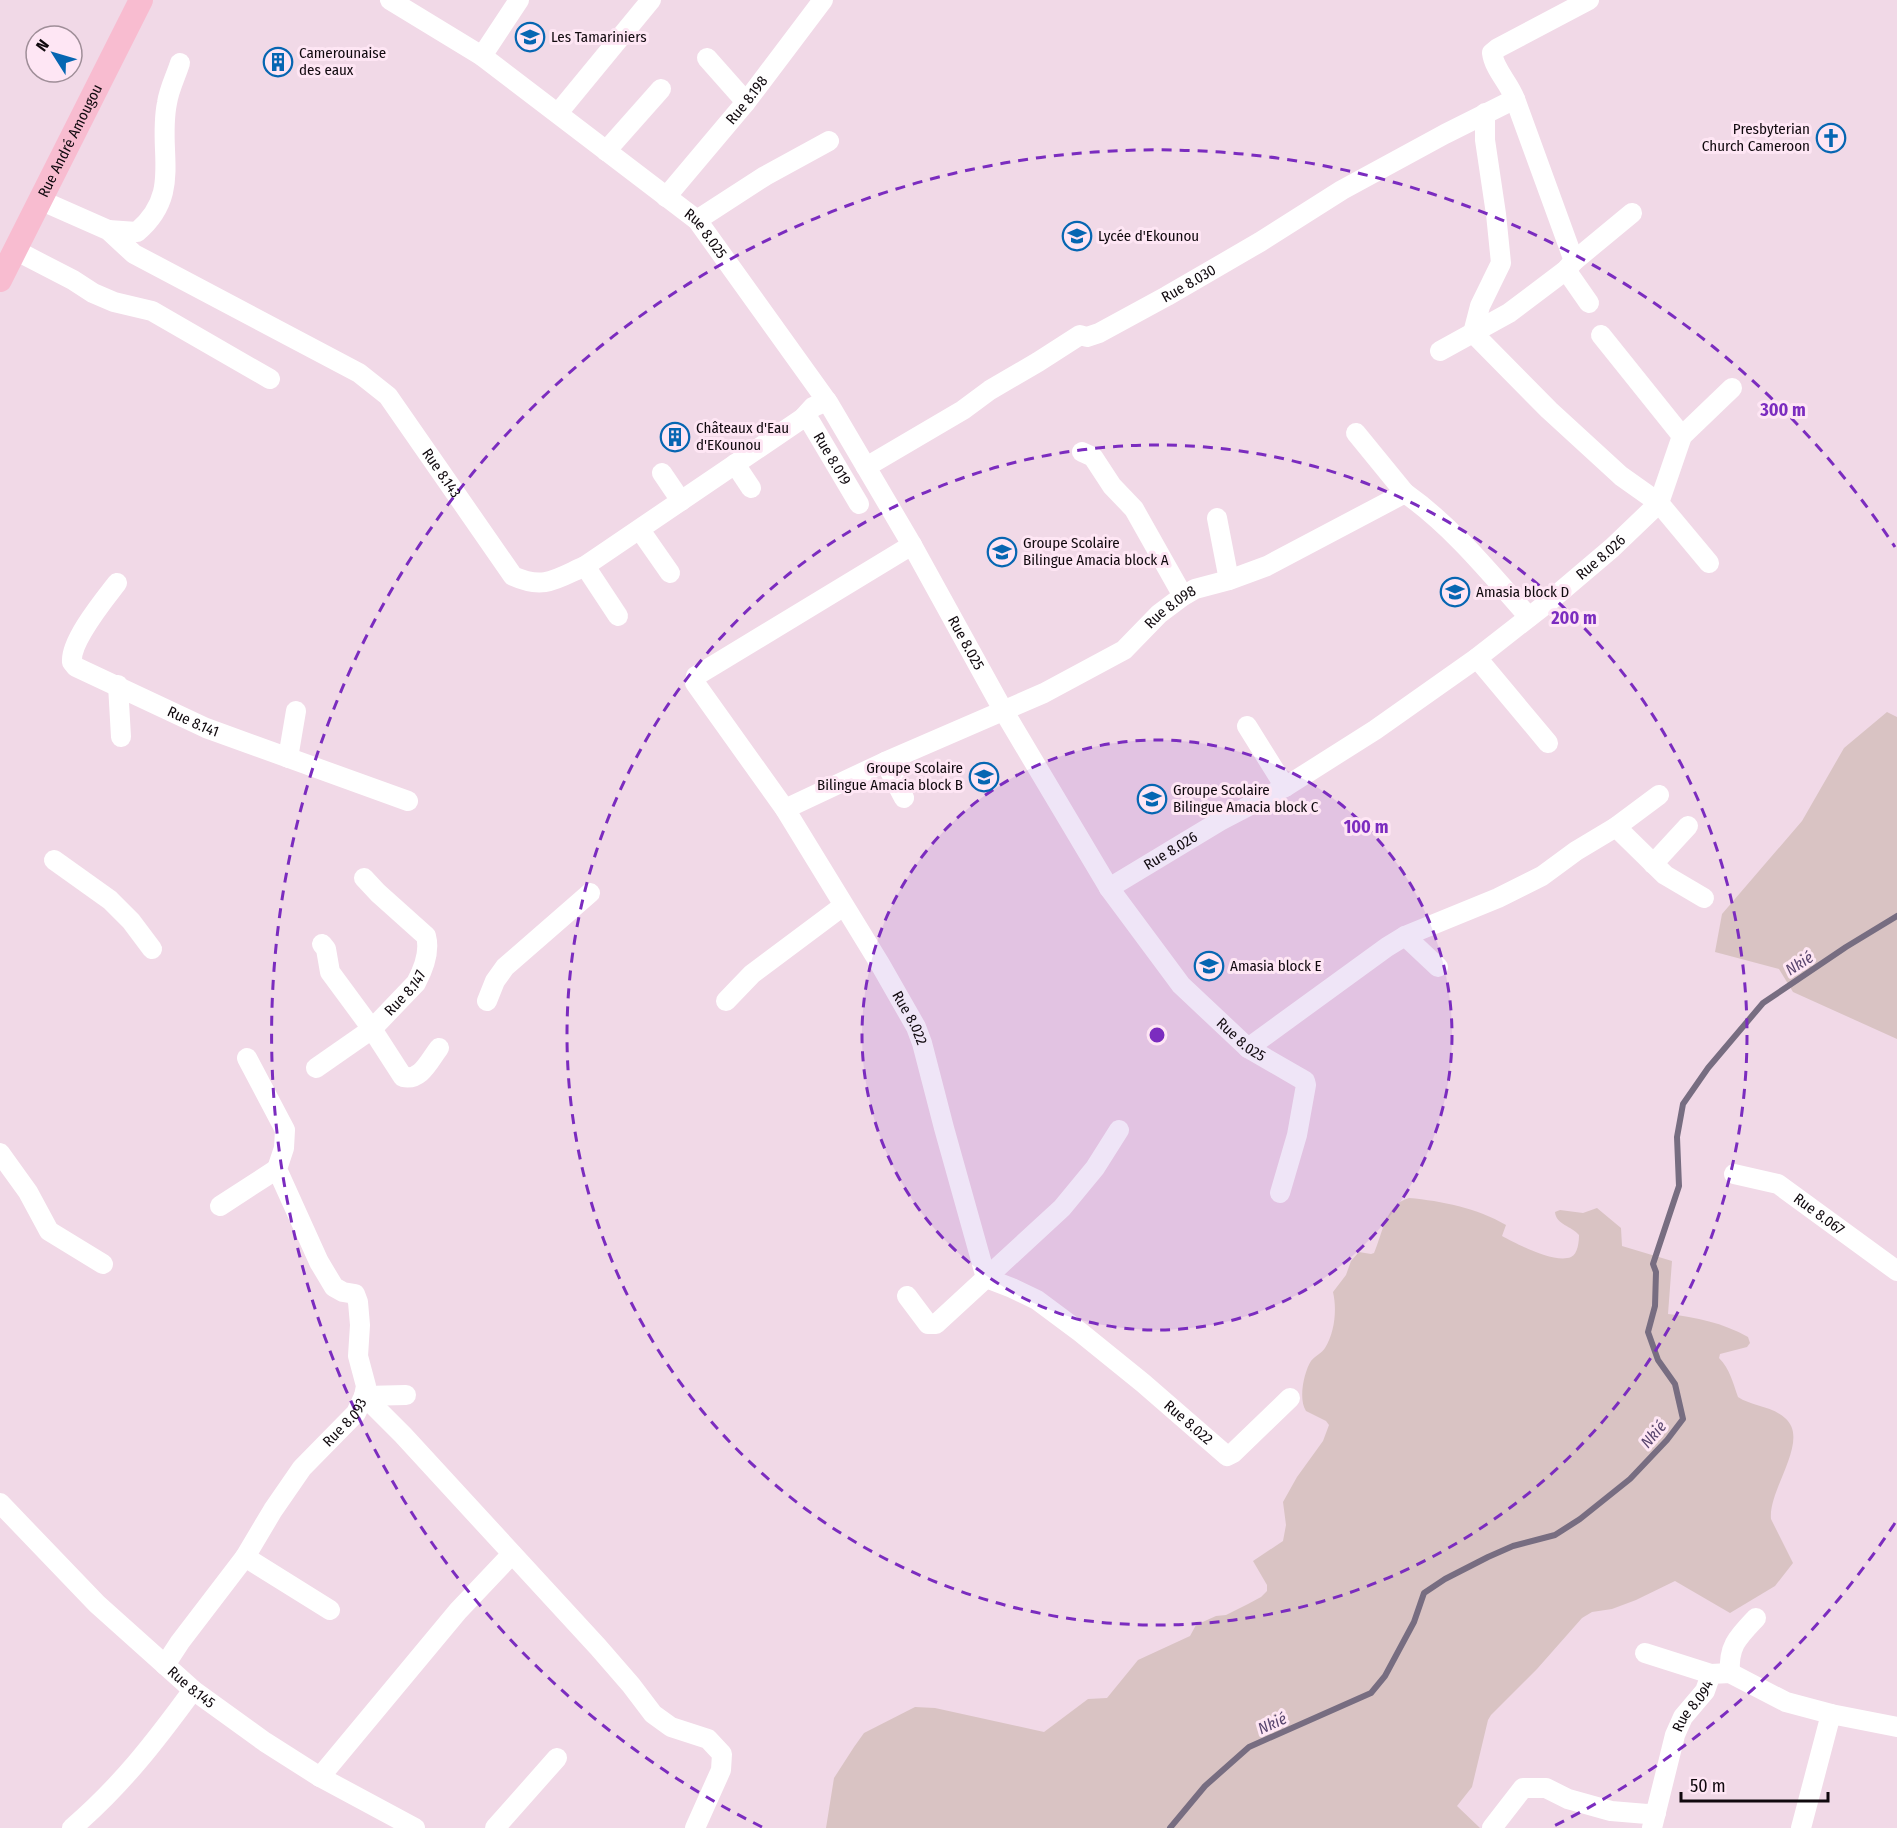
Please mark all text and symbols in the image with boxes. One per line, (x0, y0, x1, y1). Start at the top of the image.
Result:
school or university icon: Les Tamariniers (514, 21, 546, 53)
north arrow (24, 24, 84, 84)
place label: Les Tamariniers (551, 28, 647, 46)
text: N (32, 36, 53, 55)
place label: Camerounaise des eaux (299, 44, 386, 79)
building icon: Camerounaise des eaux (262, 46, 294, 78)
street label: Rue 8.198 (722, 72, 771, 128)
street label: Rue André Amougou (34, 81, 106, 200)
place label: Presbyterian Church Cameroon (1702, 120, 1810, 155)
church icon: Presbyterian Church Cameroon (1815, 122, 1847, 154)
street label: Rue 8.025 (681, 205, 731, 262)
school or university icon: Lycée d'Ekounou (1061, 220, 1093, 252)
place label: Lycée d'Ekounou (1098, 227, 1199, 245)
street label: Rue 8.030 (1158, 261, 1219, 306)
text: 300 m (1759, 399, 1806, 421)
place label: Châteaux d'Eau d'EKounou (696, 419, 789, 454)
building icon: Châteaux d'Eau d'EKounou (659, 421, 691, 453)
street label: Rue 8.019 (810, 429, 855, 488)
street label: Rue 8.143 (418, 445, 465, 501)
street label: Rue 8.026 (1572, 531, 1629, 583)
place label: Groupe Scolaire Bilingue Amacia block A (1023, 534, 1169, 569)
school or university icon: Groupe Scolaire Bilingue Amacia block A (986, 536, 1018, 568)
school or university icon: Amasia block D (1439, 576, 1471, 608)
street label: Rue 8.098 (1141, 582, 1199, 632)
place label: Amasia block D (1476, 583, 1569, 601)
text: 200 m (1550, 607, 1597, 629)
street label: Rue 8.025 (944, 613, 988, 673)
street label: Rue 8.141 (165, 702, 221, 741)
place label: Groupe Scolaire Bilingue Amacia block B (817, 759, 963, 794)
school or university icon: Groupe Scolaire Bilingue Amacia block B (968, 761, 1000, 793)
place label: Groupe Scolaire Bilingue Amacia block C (1173, 781, 1319, 816)
school or university icon: Groupe Scolaire Bilingue Amacia block C (1136, 783, 1168, 815)
text: 100 m (1344, 816, 1388, 838)
street label: Rue 8.026 (1141, 828, 1201, 874)
water label: Nkié (1782, 947, 1817, 979)
school or university icon: Amasia block E (1193, 950, 1225, 982)
place label: Amasia block E (1230, 957, 1321, 975)
street label: Rue 8.147 (381, 967, 430, 1019)
street label: Rue 8.022 (888, 988, 931, 1048)
street label: Rue 8.025 (1213, 1014, 1269, 1065)
centre of rings (1147, 1025, 1167, 1045)
street label: Rue 8.067 (1790, 1189, 1848, 1239)
street label: Rue 8.093 (319, 1395, 371, 1451)
street label: Rue 8.022 (1160, 1397, 1217, 1449)
water label: Nkié (1637, 1417, 1670, 1452)
street label: Rue 8.145 (164, 1663, 219, 1712)
street label: Rue 8.094 (1669, 1678, 1717, 1735)
water label: Nkié (1255, 1709, 1290, 1738)
scale bar (1681, 1765, 1828, 1803)
text: 50 m (1690, 1775, 1726, 1797)

